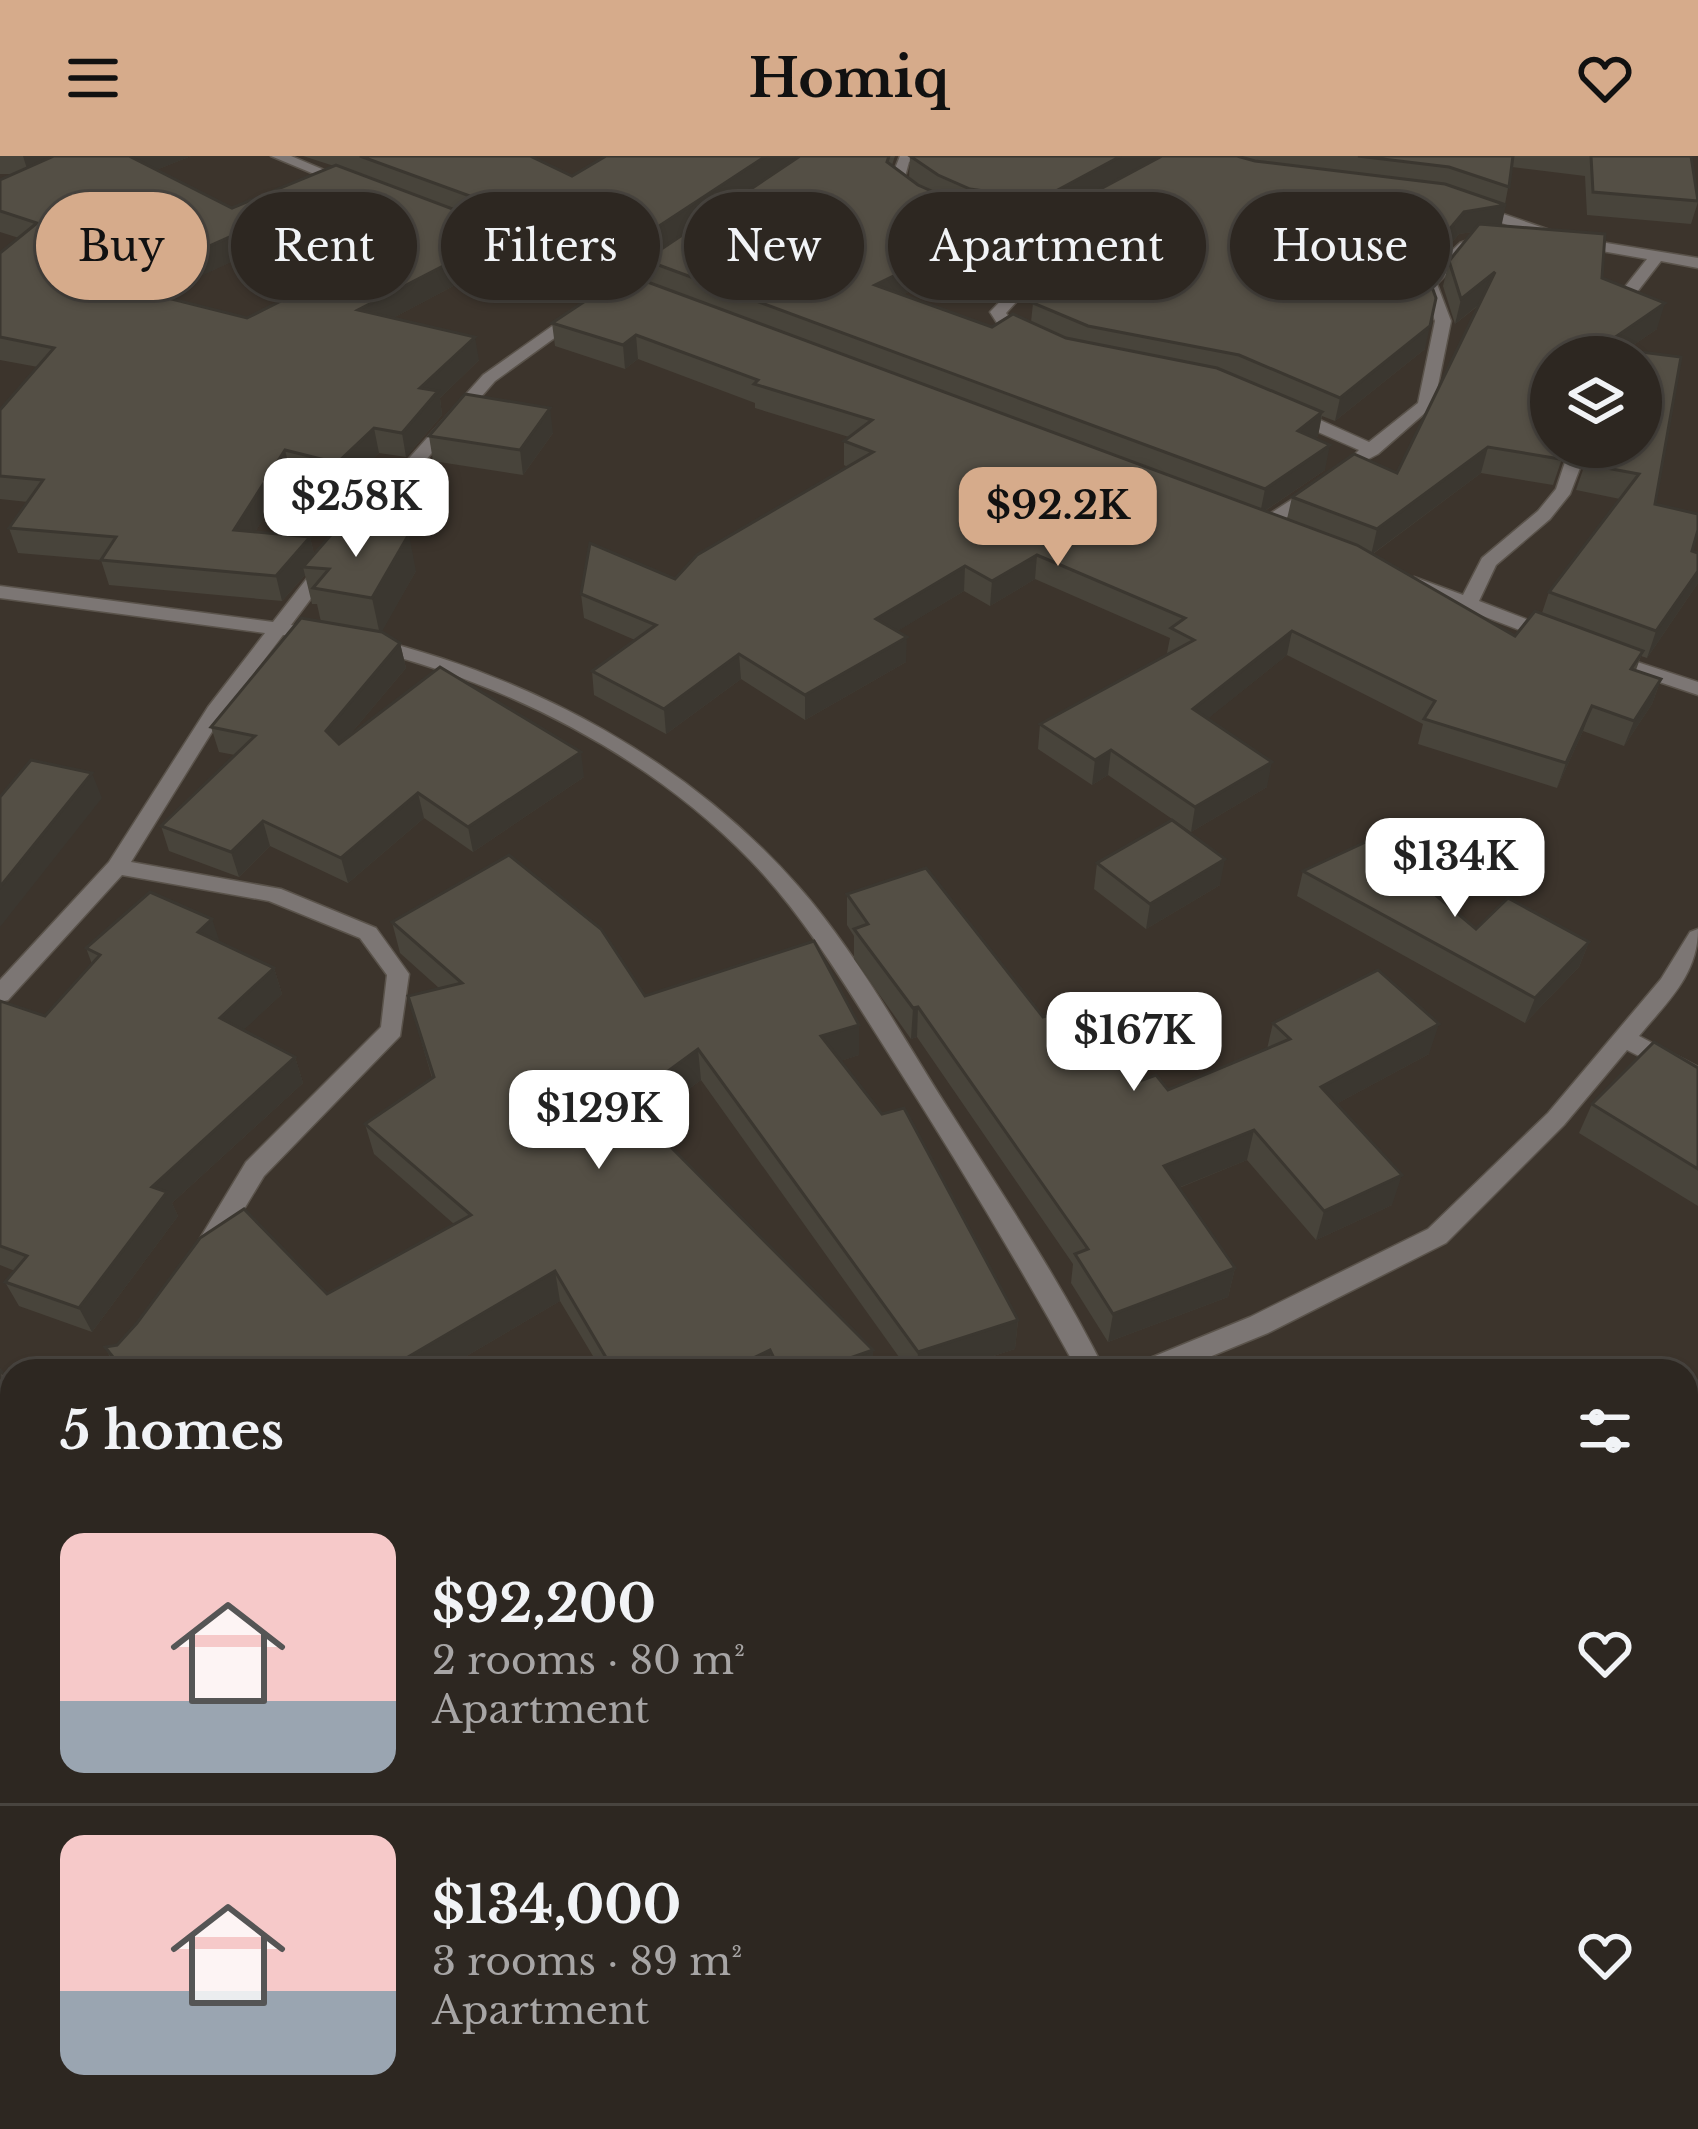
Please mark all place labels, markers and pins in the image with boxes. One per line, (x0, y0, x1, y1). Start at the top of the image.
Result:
pin: $258K (272, 458, 440, 560)
pin: $92.2K (960, 467, 1156, 569)
pin: $134K (1371, 818, 1539, 920)
pin: $167K (1050, 992, 1218, 1094)
pin: $129K (515, 1070, 683, 1172)

